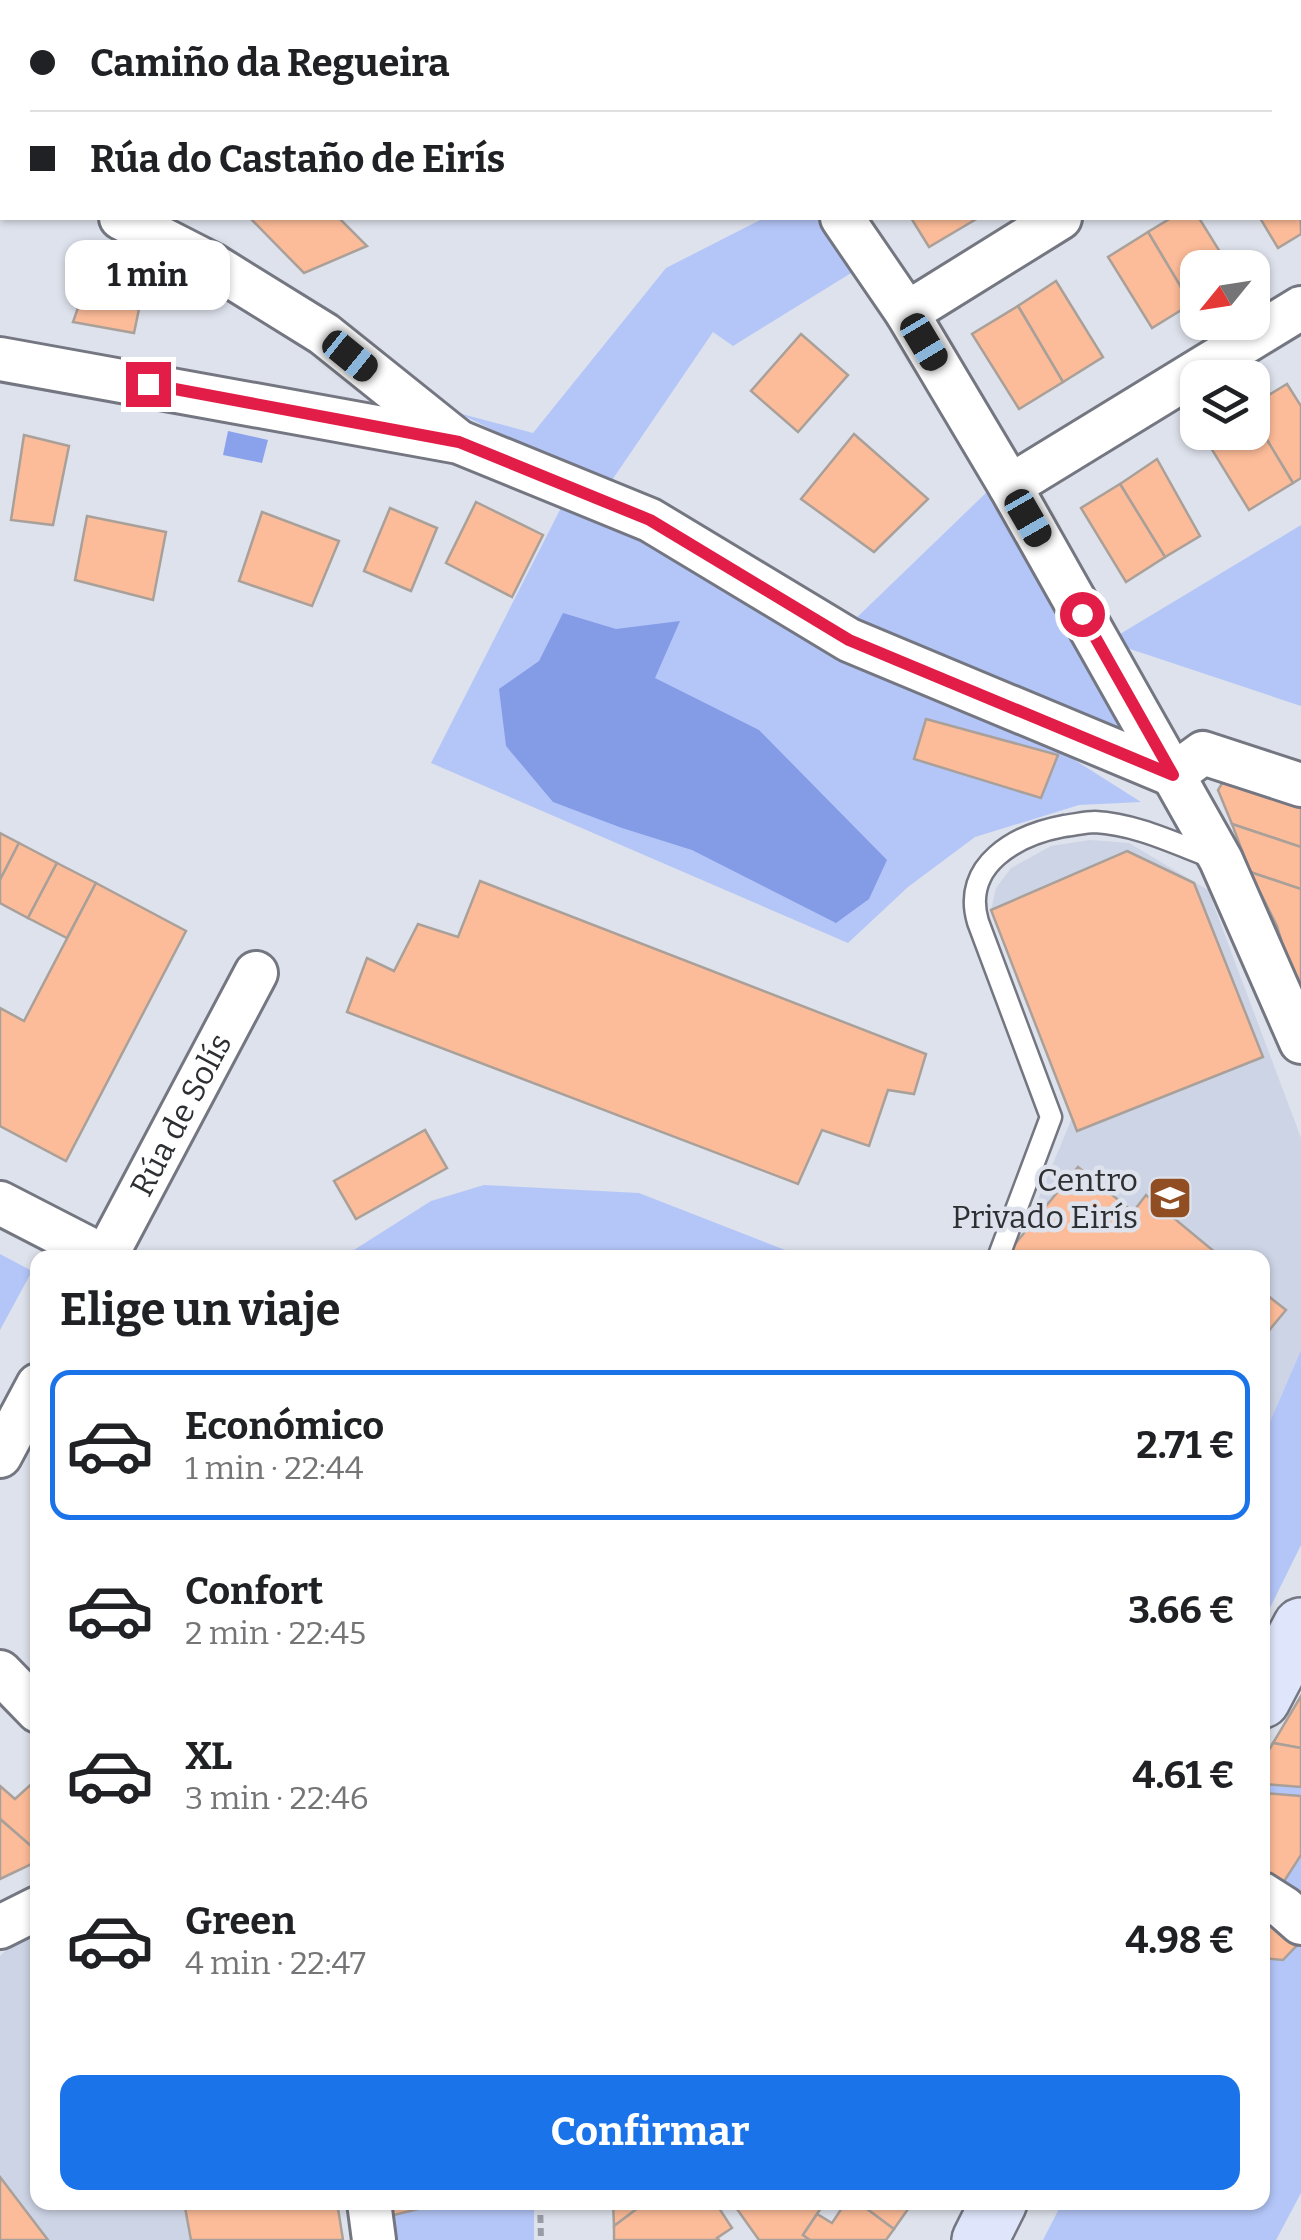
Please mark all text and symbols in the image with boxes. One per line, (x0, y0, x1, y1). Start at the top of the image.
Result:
text: Camiño da Regueira (90, 40, 449, 86)
text: Rúa do Castaño de Eirís (90, 136, 505, 182)
callout: 1 min (66, 239, 230, 309)
north arrow (1180, 250, 1270, 340)
map controls (1180, 250, 1270, 450)
text: 1 min (107, 256, 188, 294)
car (896, 309, 952, 375)
car (317, 325, 383, 387)
button: layers (1180, 360, 1270, 450)
route end (126, 362, 171, 407)
car (1000, 485, 1056, 551)
route start (1060, 592, 1105, 637)
street label: Rúa de Solís (122, 1027, 239, 1203)
place label: Centro Privado Eirís (951, 1161, 1138, 1236)
school or university icon: Centro Privado Eirís (1147, 1175, 1193, 1221)
text: Elige un viaje (60, 1283, 340, 1337)
icon: car (65, 1400, 155, 1490)
text: Económico (185, 1403, 384, 1449)
text: 2.71 € (1136, 1422, 1235, 1468)
text: 1 min · 22:44 (185, 1449, 363, 1487)
icon: car (65, 1565, 155, 1655)
text: Confort (185, 1568, 323, 1614)
text: 3.66 € (1128, 1587, 1235, 1633)
text: 2 min · 22:45 (185, 1614, 366, 1652)
icon: car (65, 1730, 155, 1820)
text: XL (185, 1733, 232, 1779)
text: 4.61 € (1132, 1752, 1235, 1798)
text: 3 min · 22:46 (185, 1779, 369, 1817)
icon: car (65, 1895, 155, 1985)
text: Green (185, 1898, 296, 1944)
text: 4.98 € (1125, 1917, 1235, 1963)
text: 4 min · 22:47 (185, 1944, 366, 1982)
button: Confirmar (60, 2075, 1240, 2190)

